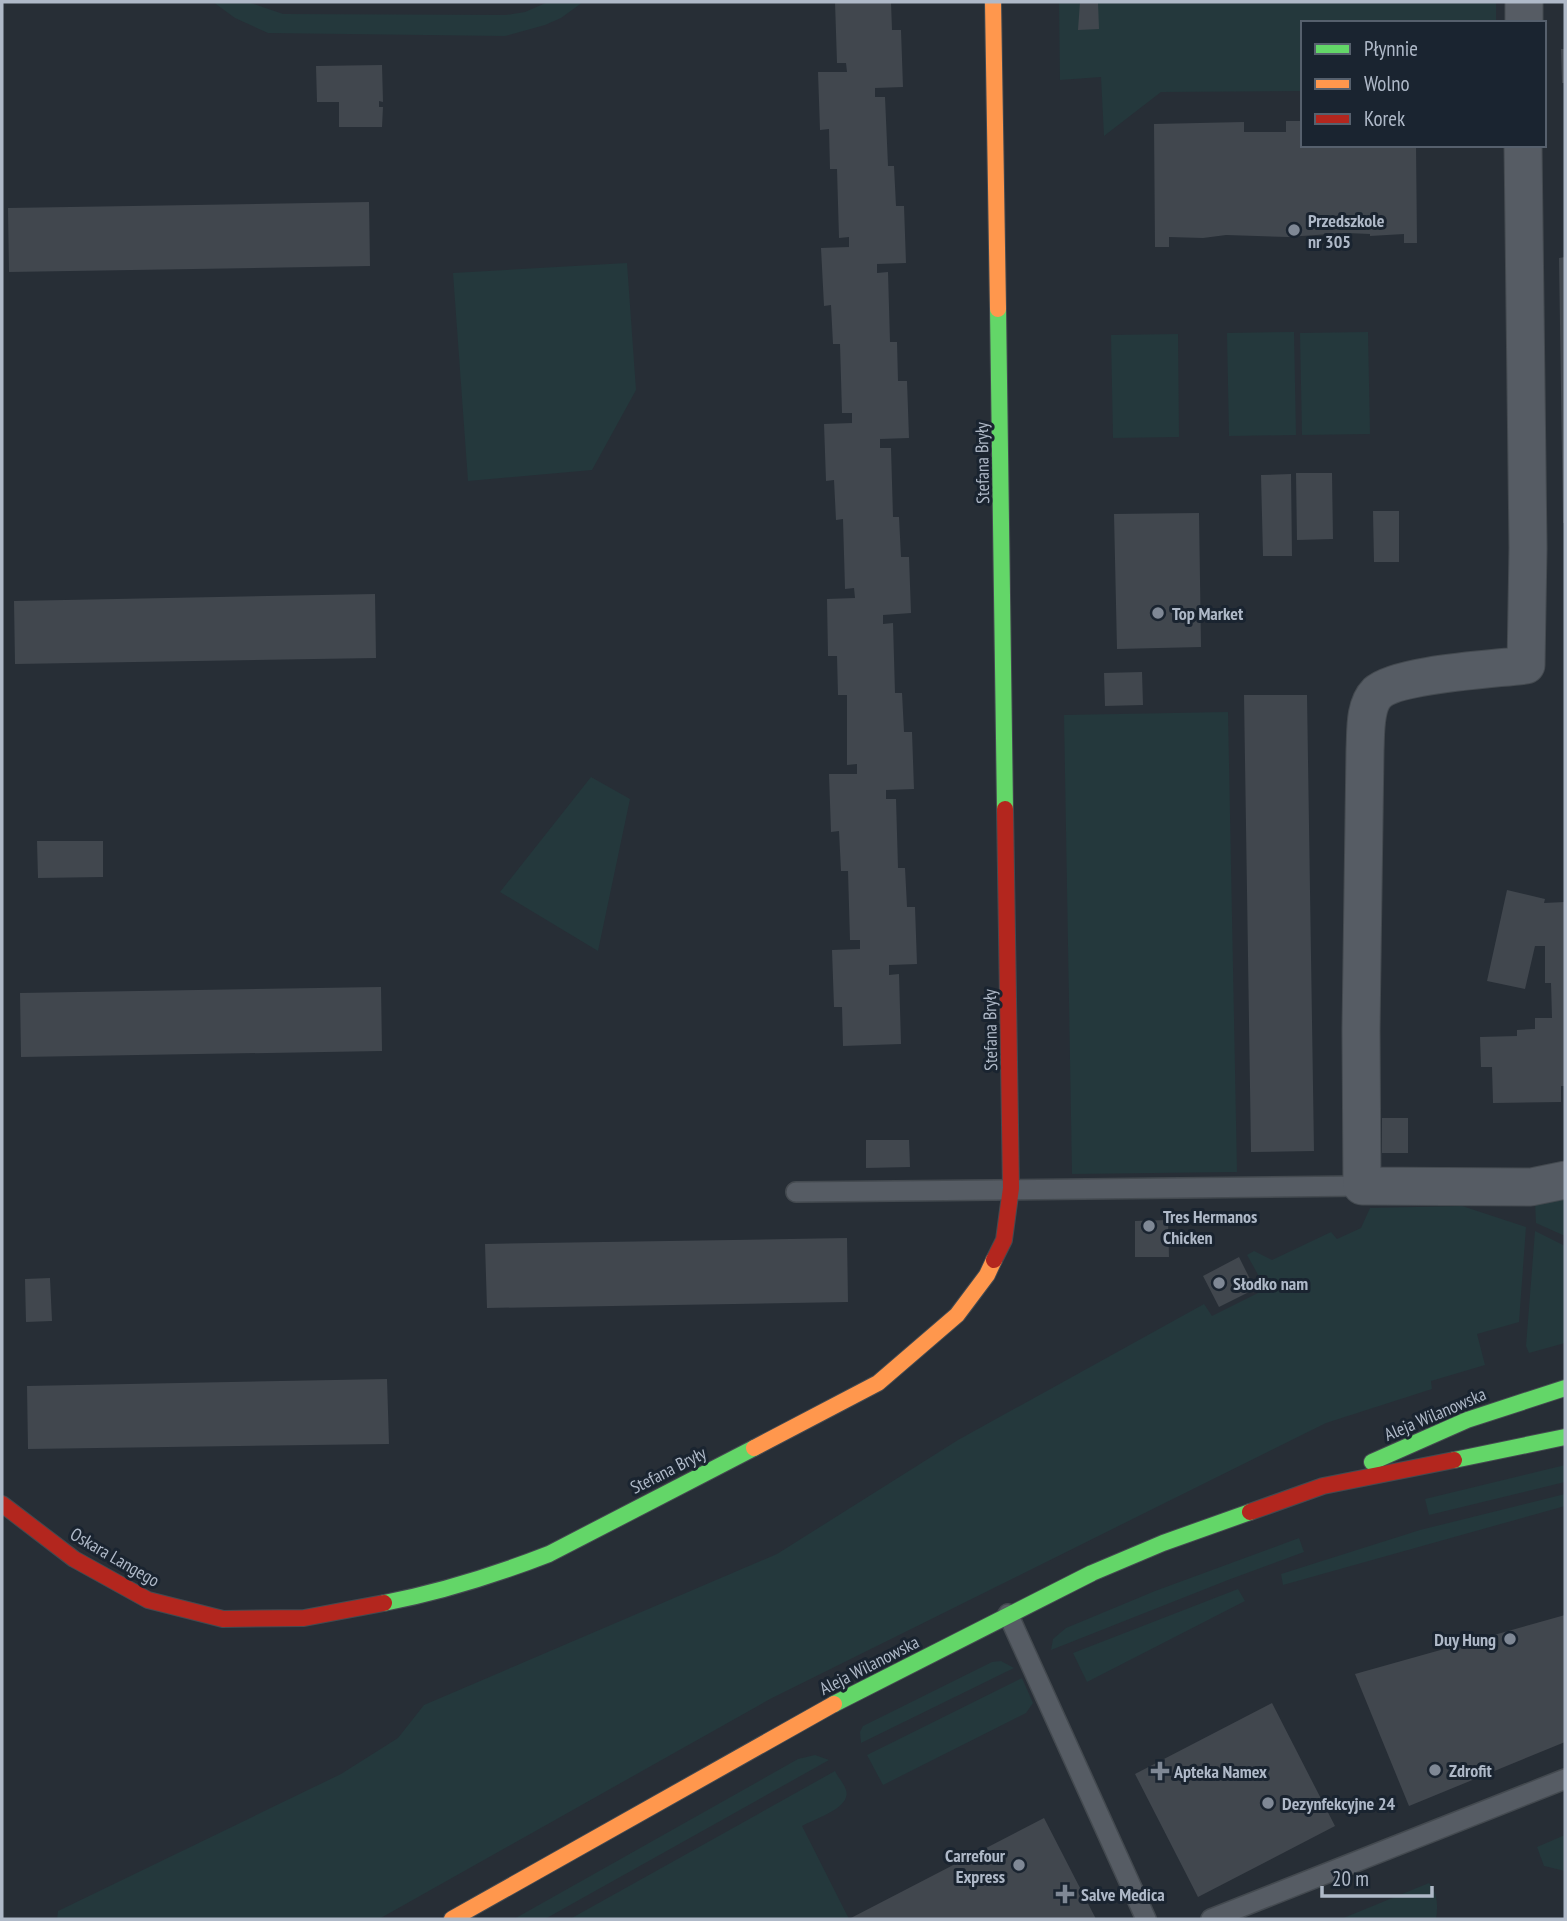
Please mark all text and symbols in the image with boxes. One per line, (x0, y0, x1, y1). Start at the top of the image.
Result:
legend (1301, 21, 1546, 147)
text: Płynnie (1364, 35, 1418, 62)
text: Wolno (1364, 70, 1410, 97)
text: Korek (1364, 105, 1405, 132)
place label: Przedszkole nr 305 (1308, 209, 1385, 253)
marker: Przedszkole nr 305 (1286, 222, 1302, 238)
street label: Stefana Bryły (970, 422, 994, 504)
place label: Top Market (1172, 602, 1244, 625)
marker: Top Market (1150, 605, 1166, 621)
street label: Stefana Bryły (978, 989, 1002, 1071)
place label: Tres Hermanos Chicken (1163, 1205, 1257, 1249)
marker: Tres Hermanos Chicken (1141, 1218, 1157, 1234)
place label: Słodko nam (1233, 1272, 1308, 1295)
marker: Słodko nam (1211, 1275, 1227, 1291)
street label: Aleja Wilanowska (1381, 1382, 1489, 1446)
street label: Stefana Bryły (626, 1441, 710, 1499)
street label: Oskara Langego (66, 1522, 164, 1592)
place label: Duy Hung (1434, 1628, 1496, 1651)
street label: Aleja Wilanowska (815, 1630, 923, 1700)
marker: Duy Hung (1502, 1631, 1518, 1647)
place label: Zdrofit (1449, 1759, 1493, 1782)
place label: Apteka Namex (1173, 1760, 1267, 1783)
marker: Zdrofit (1427, 1762, 1443, 1778)
marker: Apteka Namex (1152, 1763, 1168, 1779)
place label: Dezynfekcyjne 24 (1282, 1792, 1396, 1815)
marker: Dezynfekcyjne 24 (1260, 1795, 1276, 1811)
place label: Carrefour Express (945, 1844, 1006, 1888)
scale bar (1322, 1854, 1432, 1898)
marker: Carrefour Express (1011, 1857, 1027, 1873)
text: 20 m (1332, 1865, 1369, 1892)
place label: Salve Medica (1081, 1883, 1165, 1906)
marker: Salve Medica (1055, 1884, 1075, 1904)

